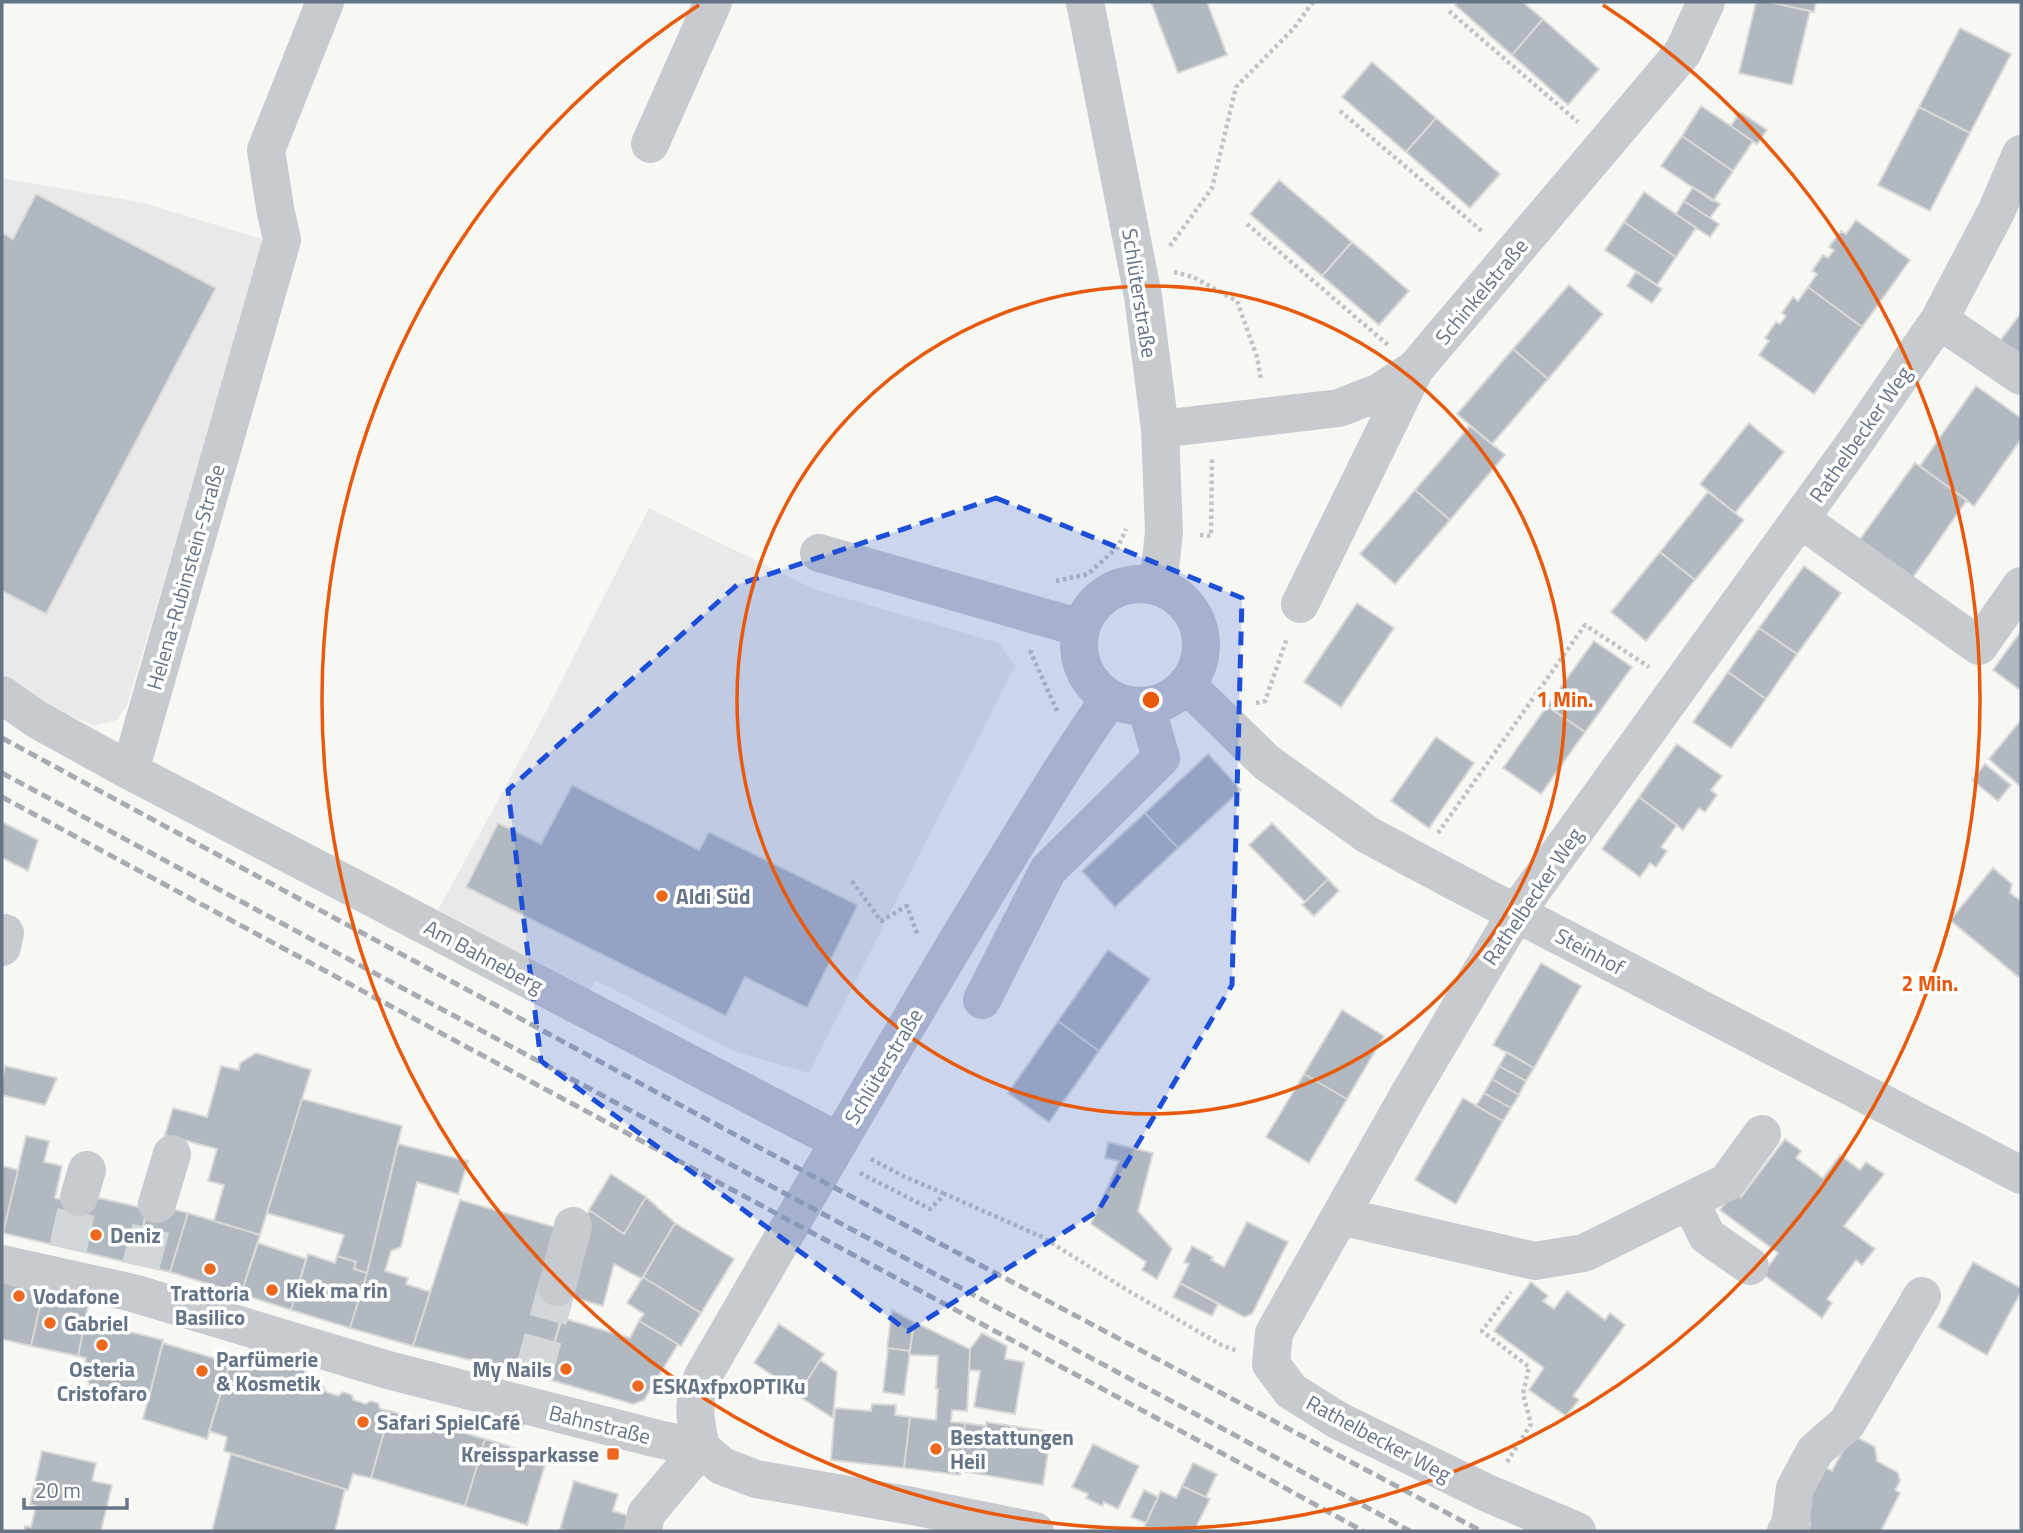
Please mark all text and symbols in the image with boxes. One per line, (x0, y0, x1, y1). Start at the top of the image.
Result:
street label: Schlüterstraße (1114, 226, 1166, 360)
street label: Schinkelstraße (1427, 231, 1535, 351)
street label: Rathelbecker Weg (1801, 359, 1919, 509)
street label: Helena-Rubinstein-Straße (137, 460, 233, 694)
text: 1 Min. (1537, 683, 1593, 715)
centre of rings (1139, 688, 1163, 712)
street label: Rathelbecker Weg (1474, 820, 1590, 971)
place label: Aldi Süd (676, 880, 750, 912)
marker: Aldi Süd (654, 888, 670, 904)
street label: Am Bahneberg (419, 911, 549, 1001)
street label: Steinhof (1550, 919, 1630, 983)
text: 2 Min. (1902, 967, 1958, 999)
street label: Schlüterstraße (836, 1002, 930, 1130)
place label: Deniz (110, 1219, 161, 1251)
marker: Deniz (88, 1227, 104, 1243)
marker: Trattoria Basilico (202, 1261, 218, 1277)
place label: Kiek ma rin (286, 1274, 388, 1306)
place label: Trattoria Basilico (171, 1277, 250, 1333)
place label: Vodafone (33, 1280, 119, 1312)
marker: Kiek ma rin (264, 1282, 280, 1298)
marker: Vodafone (11, 1288, 27, 1304)
place label: Gabriel (64, 1307, 129, 1339)
marker: Gabriel (42, 1315, 58, 1331)
marker: Osteria Cristofaro (94, 1337, 110, 1353)
place label: Parfümerie & Kosmetik (216, 1343, 321, 1399)
place label: Osteria Cristofaro (57, 1353, 147, 1409)
place label: My Nails (473, 1353, 552, 1385)
marker: My Nails (558, 1361, 574, 1377)
marker: Parfümerie & Kosmetik (194, 1363, 210, 1379)
place label: ESKAxfpxOPTIKu (652, 1370, 806, 1402)
marker: ESKAxfpxOPTIKu (630, 1378, 646, 1394)
street label: Rathelbecker Weg (1301, 1386, 1457, 1490)
street label: Bahnstraße (546, 1396, 654, 1452)
place label: Safari SpielCafé (377, 1406, 520, 1438)
marker: Safari SpielCafé (355, 1414, 371, 1430)
place label: Bestattungen Heil (950, 1421, 1074, 1477)
place label: Kreissparkasse (461, 1438, 599, 1470)
marker: Bestattungen Heil (928, 1441, 944, 1457)
marker: Kreissparkasse (605, 1446, 621, 1462)
scale bar (24, 1466, 128, 1510)
text: 20 m (35, 1474, 81, 1506)

